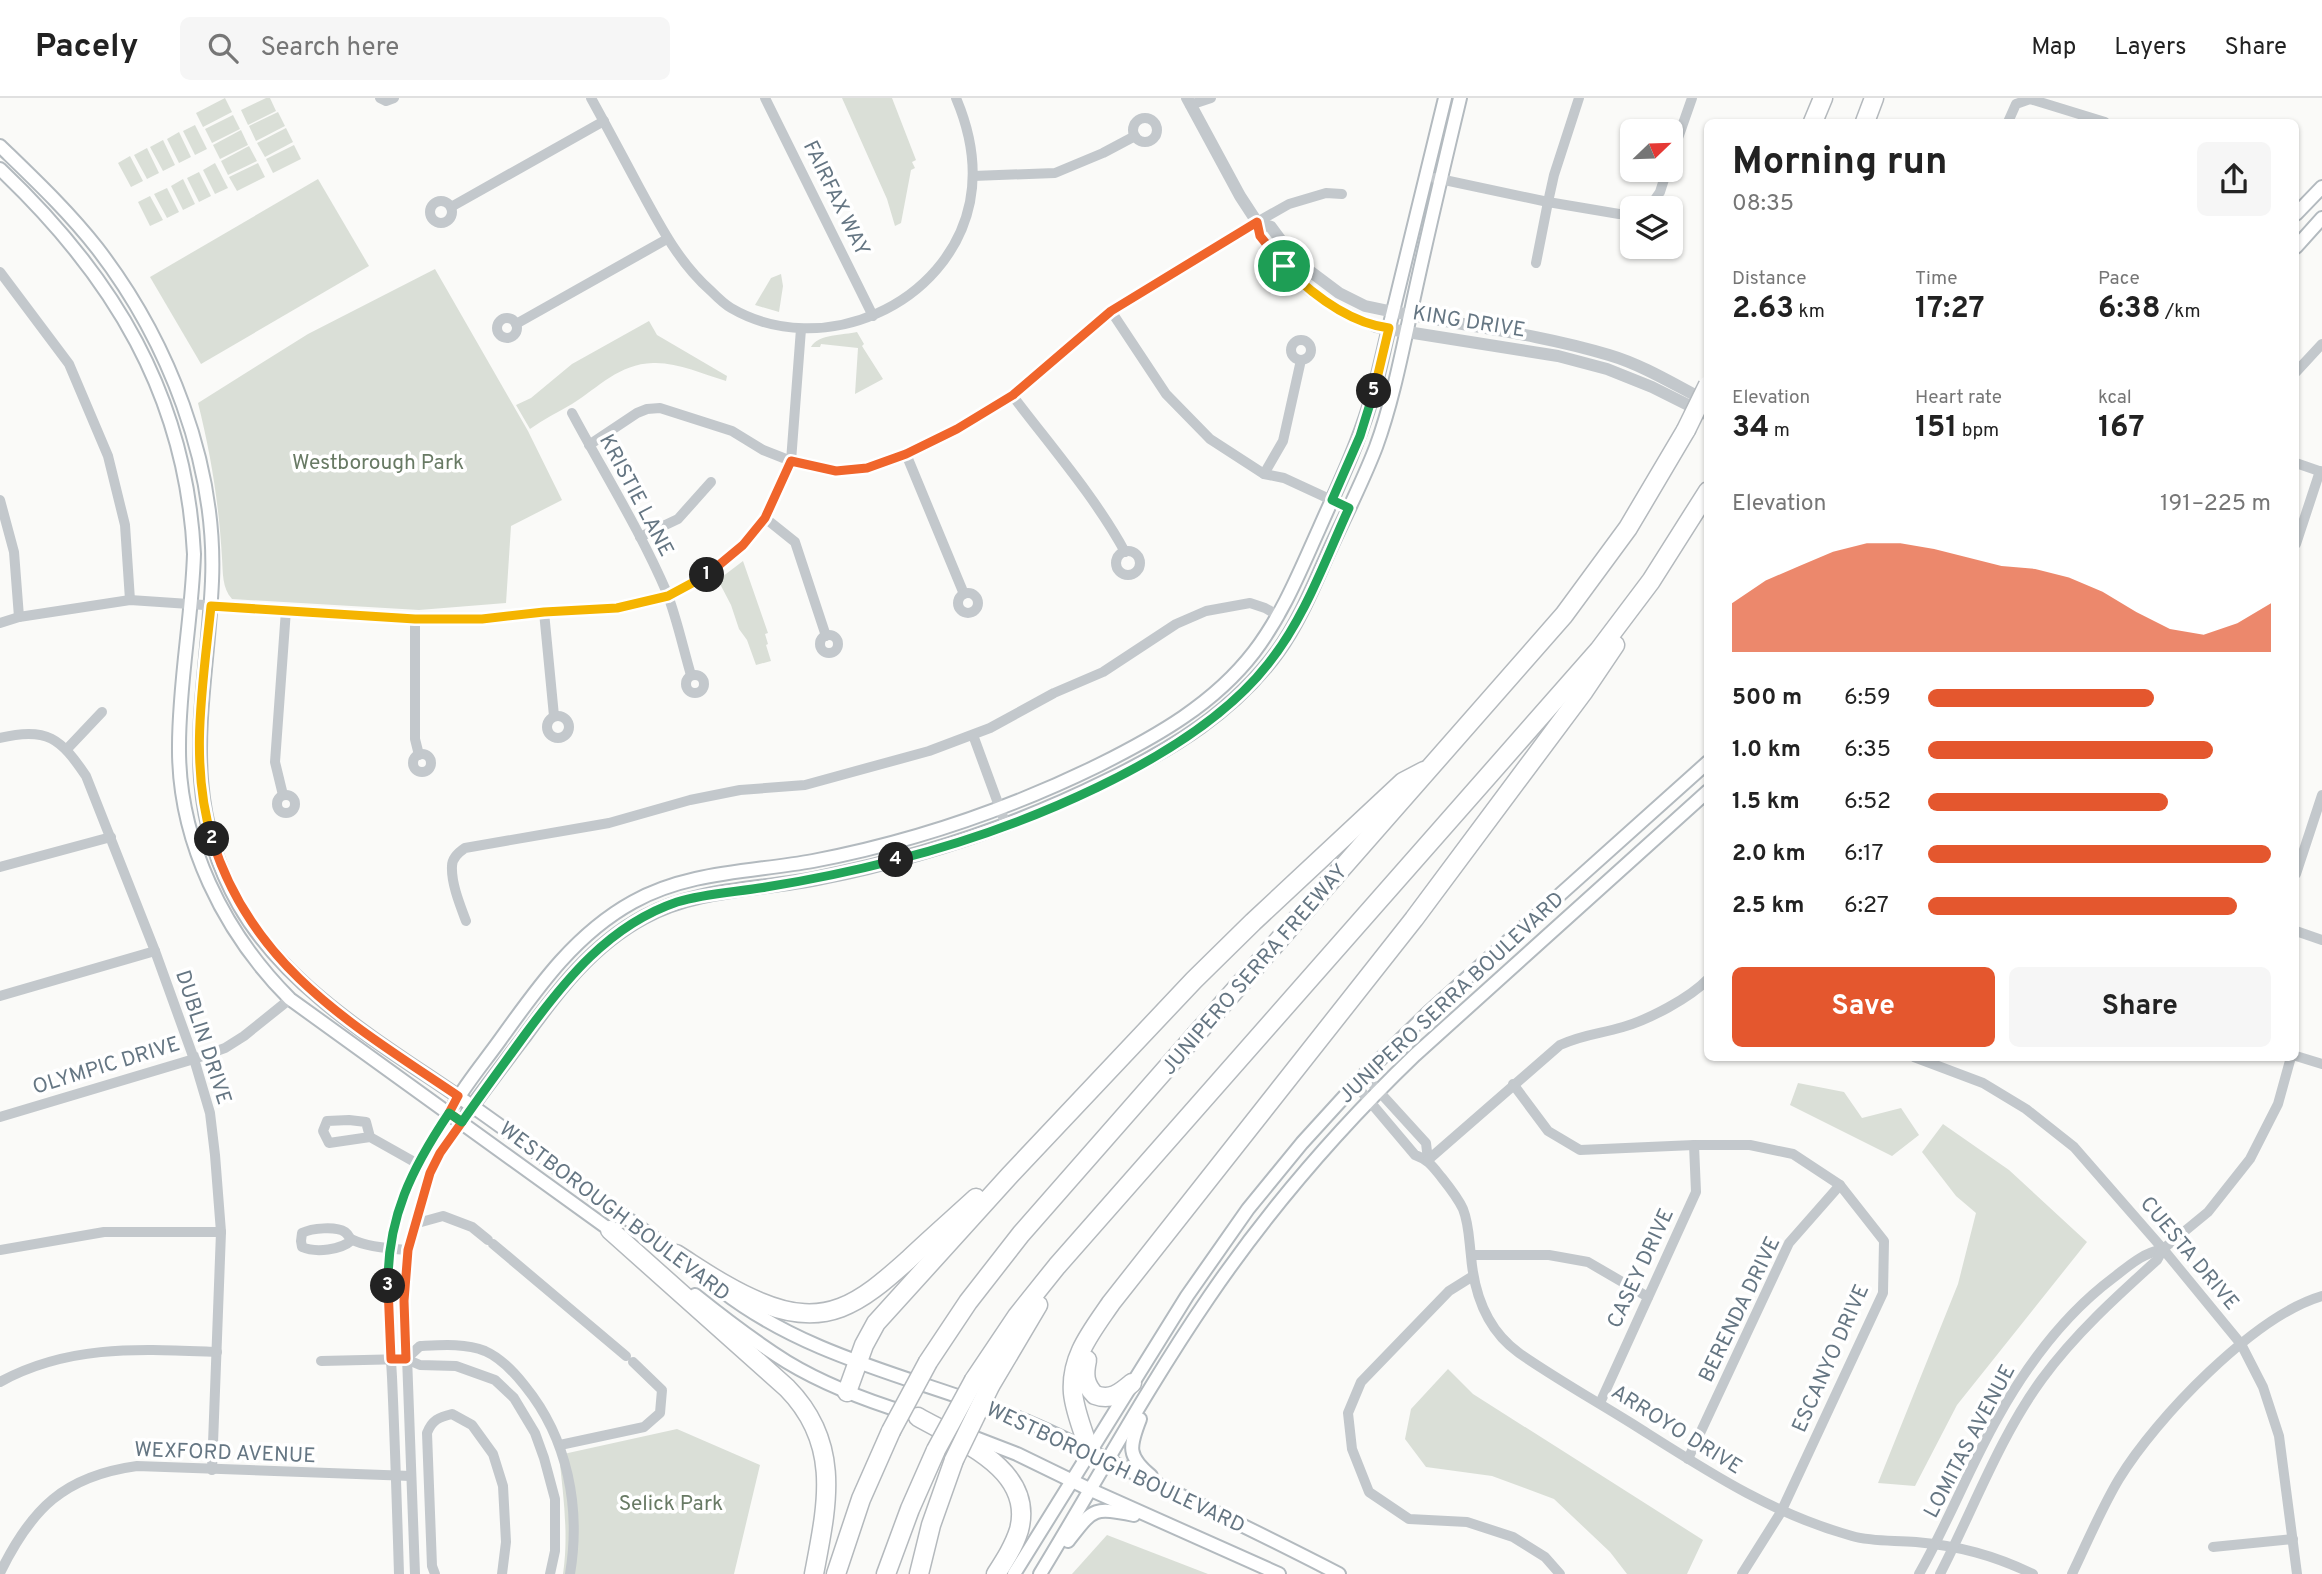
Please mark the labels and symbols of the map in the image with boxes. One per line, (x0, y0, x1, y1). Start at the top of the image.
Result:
north arrow (1620, 119, 1684, 182)
street label: FAIRFAX WAY (796, 136, 875, 261)
pin (1254, 236, 1314, 296)
street label: KING DRIVE (1410, 300, 1527, 345)
pin: 5 (1356, 374, 1392, 408)
street label: KRISTIE LANE (592, 430, 679, 562)
park label: Westborough Park (292, 450, 464, 477)
pin: 1 (690, 558, 724, 592)
pin: 2 (194, 822, 230, 856)
pin: 4 (878, 842, 914, 878)
street label: JUNIPERO SERRA FREEWAY (1156, 859, 1354, 1081)
street label: JUNIPERO SERRA BOULEVARD (1334, 886, 1570, 1110)
street label: DUBLIN DRIVE (168, 967, 237, 1108)
street label: OLYMPIC DRIVE (30, 1031, 183, 1102)
street label: WESTBOROUGH BOULEVARD (493, 1116, 735, 1308)
street label: CUESTA DRIVE (2133, 1191, 2244, 1317)
street label: CASEY DRIVE (1602, 1204, 1681, 1333)
street label: BERENDA DRIVE (1693, 1232, 1787, 1387)
pin: 3 (370, 1268, 406, 1304)
street label: ESCANYO DRIVE (1787, 1280, 1876, 1437)
street label: LOMITAS AVENUE (1919, 1360, 2022, 1523)
street label: ARROYO DRIVE (1606, 1379, 1747, 1481)
street label: WESTBOROUGH BOULEVARD (982, 1396, 1249, 1540)
street label: WEXFORD AVENUE (134, 1437, 316, 1470)
park label: Selick Park (619, 1491, 723, 1518)

